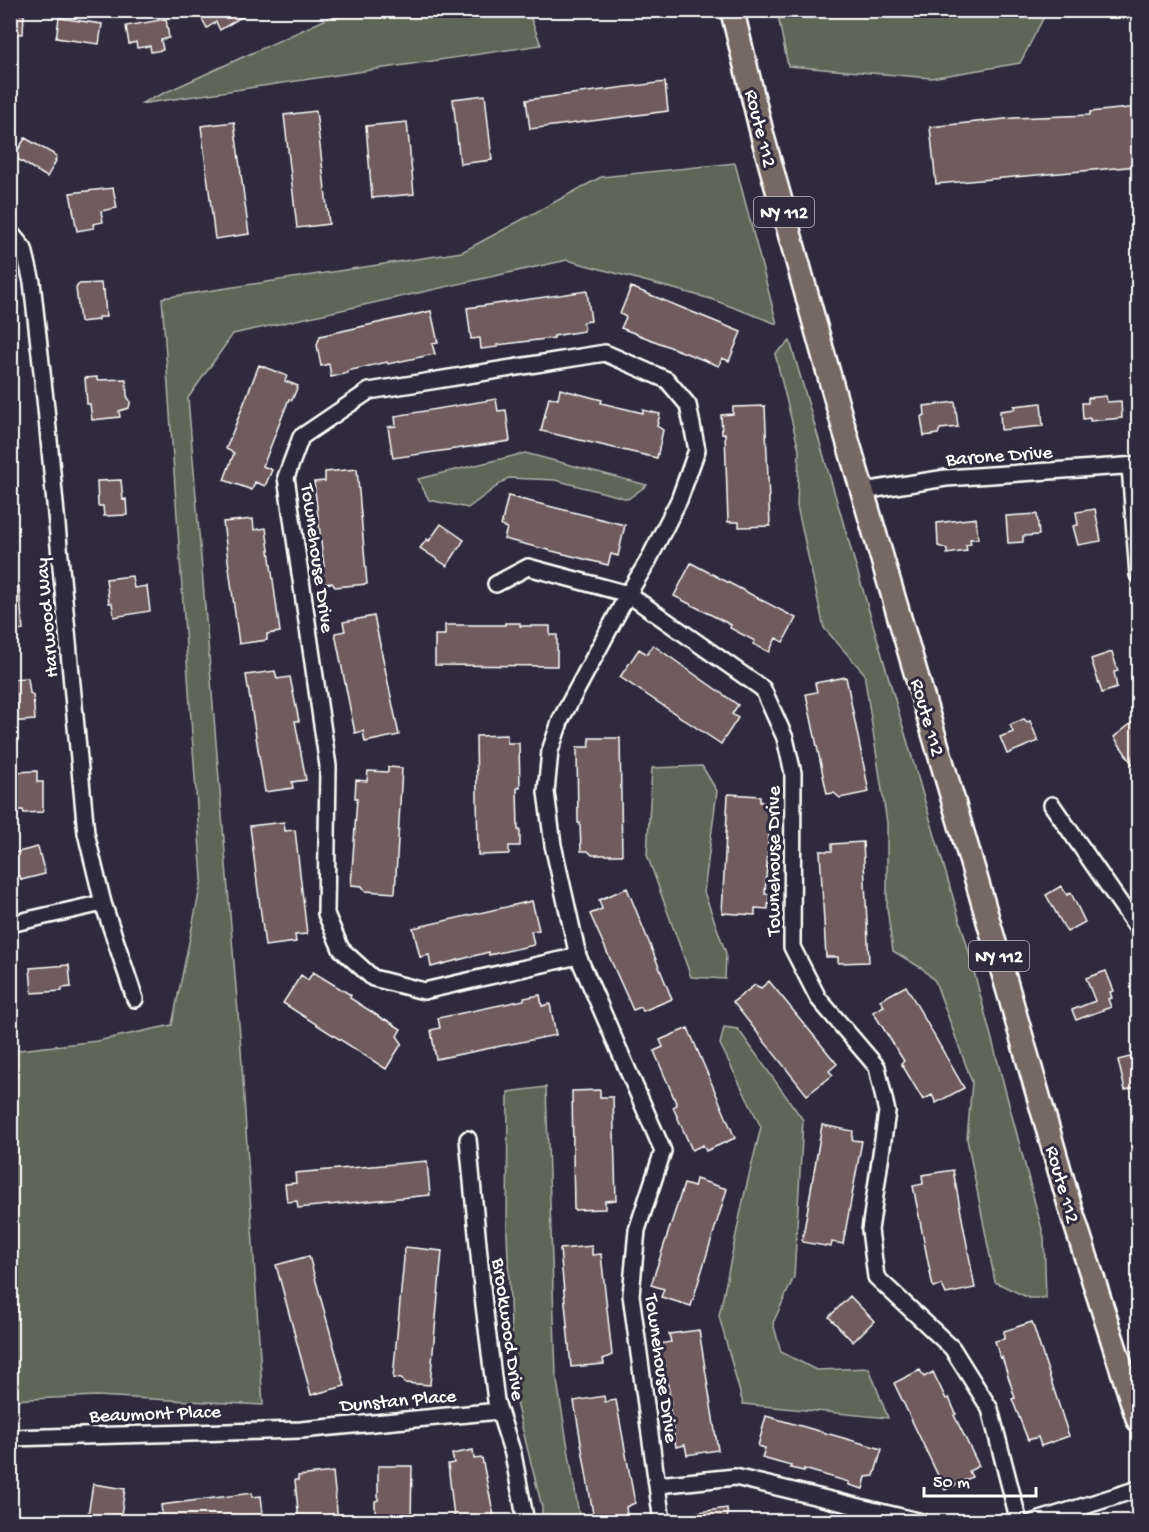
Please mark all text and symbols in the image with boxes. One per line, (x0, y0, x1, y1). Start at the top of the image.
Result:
street label: Route 112 (738, 88, 779, 170)
road number: NY 112 (754, 197, 814, 227)
street label: Barone Drive (944, 442, 1054, 473)
street label: Townehouse Drive (294, 482, 337, 635)
street label: Harwood Way (32, 557, 65, 679)
street label: Route 112 (904, 677, 948, 759)
street label: Townehouse Drive (764, 785, 787, 937)
road number: NY 112 (969, 941, 1029, 971)
street label: Route 112 (1039, 1144, 1083, 1226)
street label: Brookwood Drive (485, 1256, 528, 1403)
street label: Townehouse Drive (638, 1292, 681, 1445)
street label: Dunstan Place (337, 1386, 458, 1419)
street label: Beaumont Place (88, 1402, 222, 1429)
scale bar (924, 1460, 1036, 1498)
text: 50 m (933, 1473, 970, 1494)

